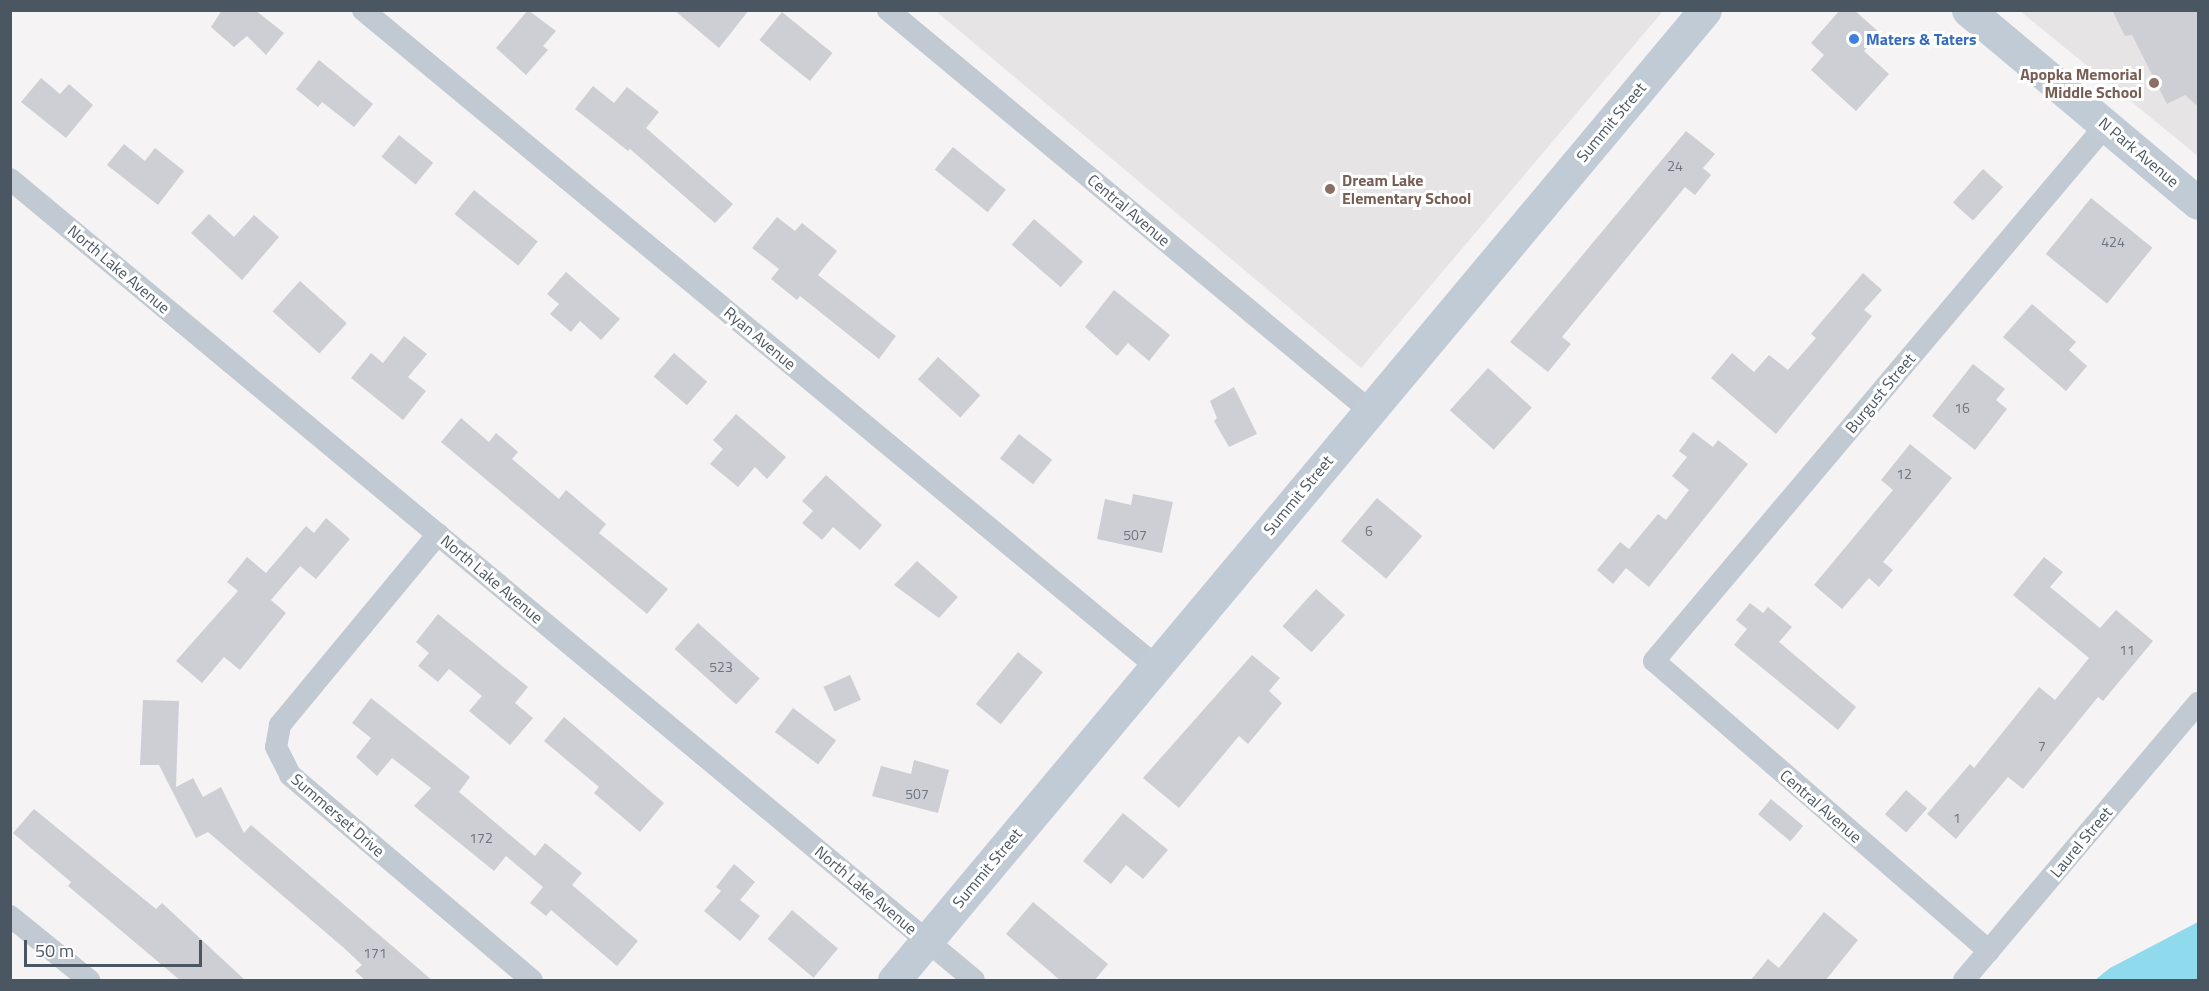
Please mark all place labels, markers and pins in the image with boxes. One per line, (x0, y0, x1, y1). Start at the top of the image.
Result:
place label: Maters & Taters (1866, 29, 1977, 49)
marker: Maters & Taters (1847, 32, 1861, 46)
place label: Apopka Memorial Middle School (2020, 64, 2142, 102)
marker: Apopka Memorial Middle School (2147, 76, 2161, 90)
place label: Dream Lake Elementary School (1342, 170, 1471, 208)
marker: Dream Lake Elementary School (1323, 182, 1337, 196)

